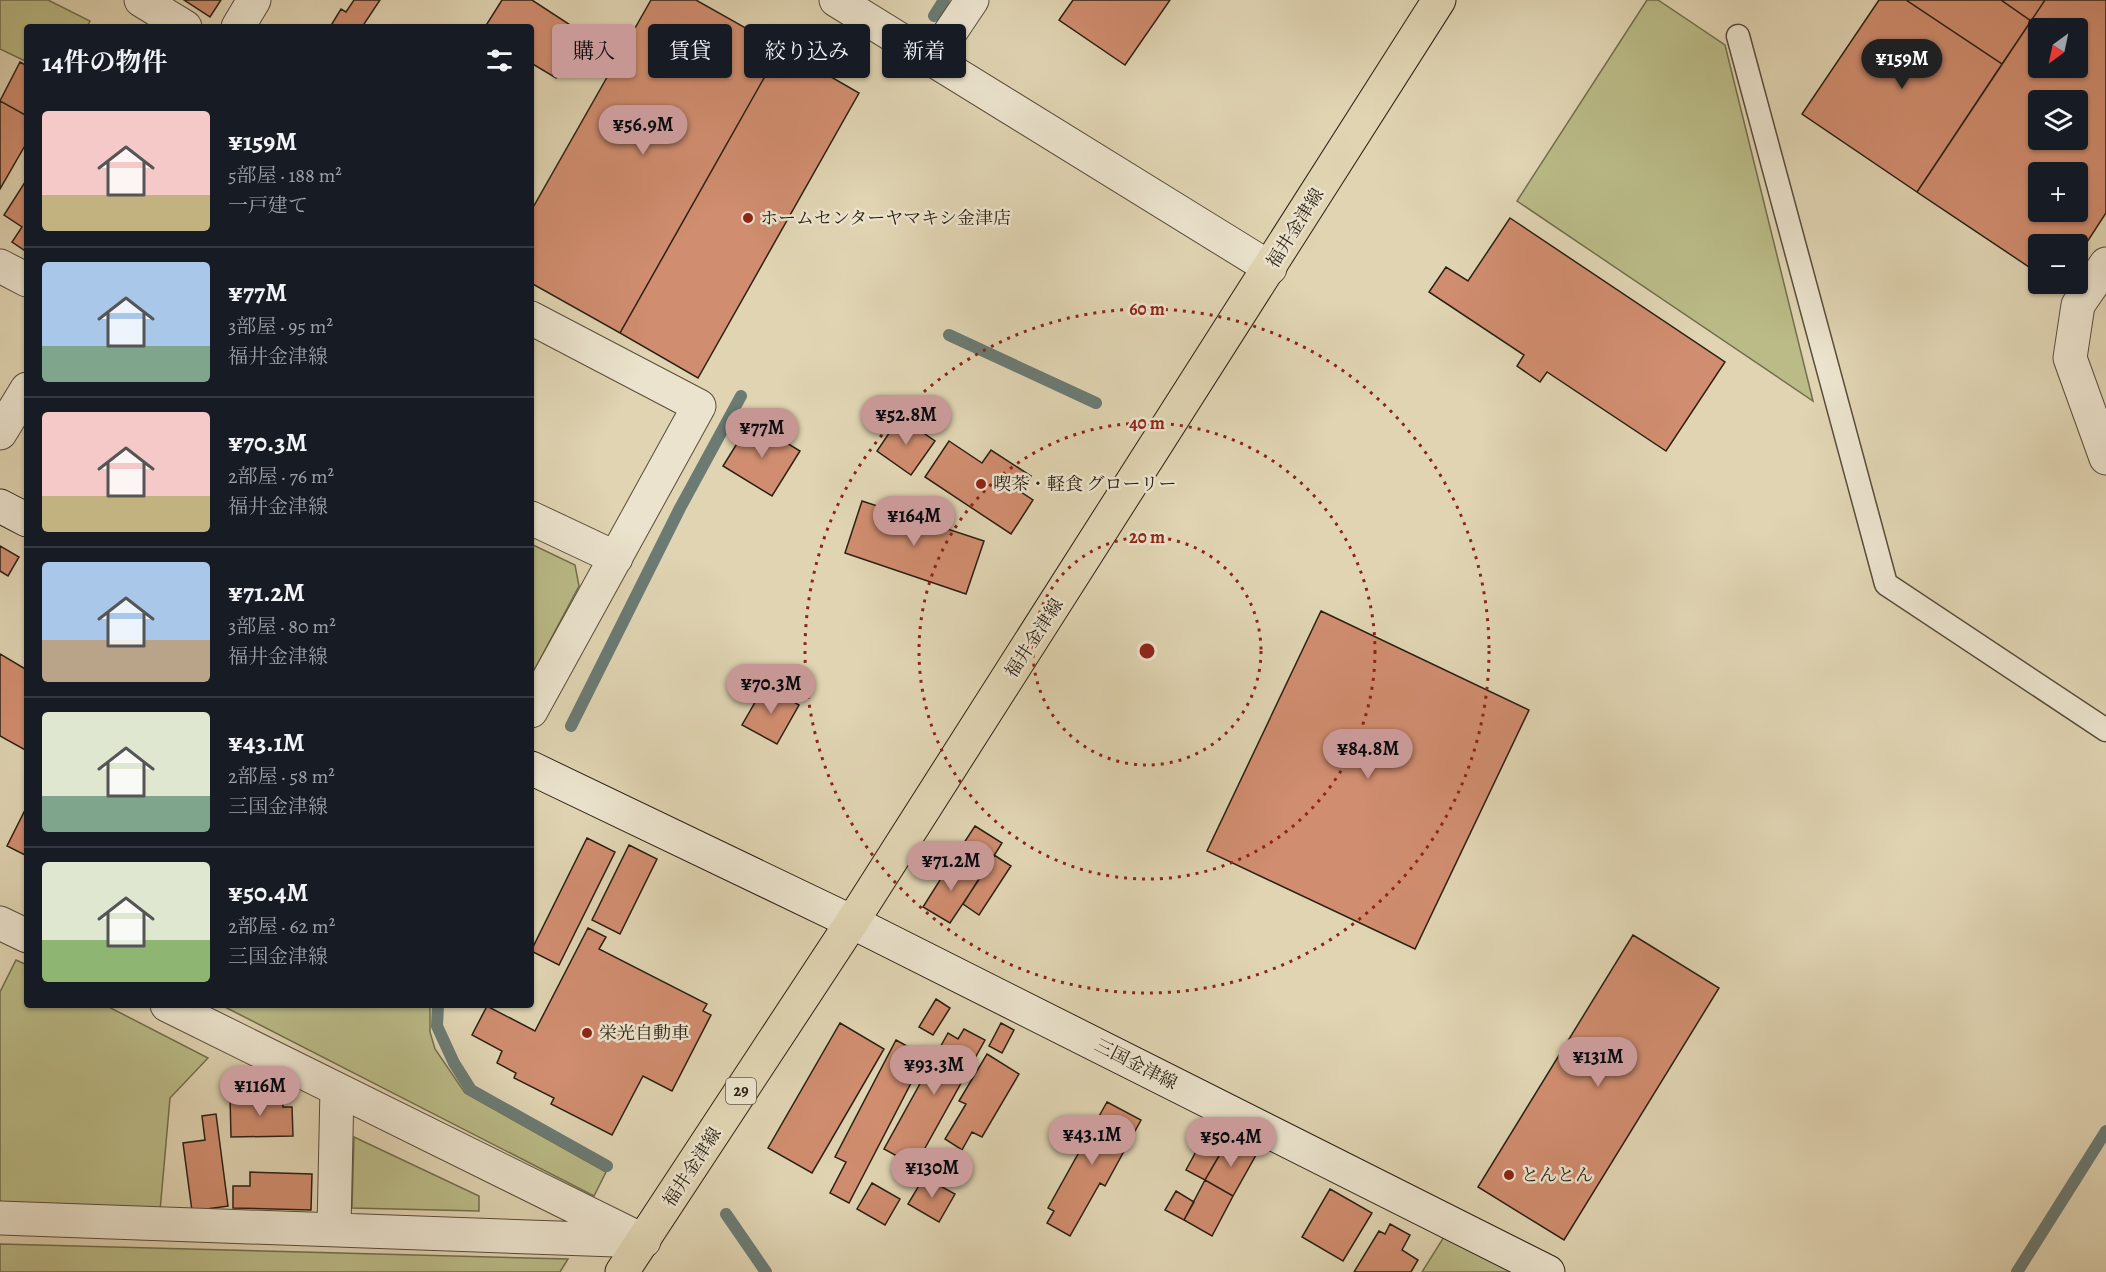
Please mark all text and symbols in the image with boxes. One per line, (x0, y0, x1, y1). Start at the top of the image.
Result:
north arrow (2028, 18, 2088, 78)
map controls (2028, 18, 2088, 294)
chip: 購入 (552, 24, 636, 78)
chip: 賃貸 (648, 24, 732, 78)
chip: 絞り込み (744, 24, 870, 78)
chip: 新着 (882, 24, 966, 78)
pin: ¥159M (1860, 39, 1944, 90)
icon: filters (483, 44, 516, 77)
text: 14件の物件 (42, 45, 168, 80)
text: ¥159M (1875, 45, 1929, 72)
button: layers (2028, 90, 2088, 150)
pin: ¥56.9M (594, 105, 692, 156)
text: ¥56.9M (613, 111, 673, 138)
text: ¥159M (228, 124, 297, 159)
icon: home (90, 135, 162, 207)
text: 5部屋 · 188 m² (228, 162, 342, 189)
button: + (2028, 162, 2088, 222)
street label: 福井金津線 (1261, 183, 1329, 273)
text: 一戸建て (228, 192, 308, 219)
place label: ホームセンターヤマキシ金津店 (760, 206, 1011, 230)
marker: ホームセンターヤマキシ金津店 (741, 211, 755, 225)
button: − (2028, 234, 2088, 294)
text: ¥77M (228, 275, 287, 310)
icon: home (90, 286, 162, 358)
text: 60 m (1129, 297, 1165, 321)
text: 3部屋 · 95 m² (228, 313, 333, 340)
text: 福井金津線 (228, 343, 328, 370)
pin: ¥52.8M (857, 395, 955, 446)
text: ¥52.8M (875, 401, 937, 428)
pin: ¥77M (726, 408, 798, 459)
text: 40 m (1129, 411, 1165, 435)
text: ¥77M (739, 414, 785, 441)
text: ¥70.3M (228, 425, 307, 460)
icon: home (90, 436, 162, 508)
text: 2部屋 · 76 m² (228, 463, 334, 490)
place label: 喫茶・軽食 グローリー (993, 472, 1177, 496)
marker: 喫茶・軽食 グローリー (974, 477, 988, 491)
text: 福井金津線 (228, 493, 328, 520)
pin: ¥164M (872, 496, 956, 547)
text: ¥164M (887, 502, 941, 529)
text: 20 m (1129, 525, 1165, 549)
text: ¥71.2M (228, 575, 305, 610)
icon: home (90, 586, 162, 658)
street label: 福井金津線 (999, 594, 1069, 682)
text: 3部屋 · 80 m² (228, 613, 336, 640)
centre of rings (1137, 641, 1157, 661)
text: 福井金津線 (228, 643, 328, 670)
pin: ¥70.3M (722, 664, 820, 715)
text: ¥70.3M (741, 670, 802, 697)
text: ¥43.1M (228, 725, 305, 760)
pin: ¥84.8M (1319, 729, 1417, 780)
text: ¥84.8M (1337, 735, 1399, 762)
icon: home (90, 736, 162, 808)
text: 2部屋 · 58 m² (228, 763, 335, 790)
text: 三国金津線 (228, 793, 328, 820)
pin: ¥71.2M (902, 841, 1000, 892)
text: ¥71.2M (921, 847, 981, 874)
text: ¥50.4M (228, 875, 308, 910)
icon: home (90, 886, 162, 958)
text: 2部屋 · 62 m² (228, 913, 335, 940)
text: 三国金津線 (228, 943, 328, 970)
place label: 栄光自動車 (599, 1021, 689, 1045)
marker: 栄光自動車 (580, 1026, 594, 1040)
street label: 三国金津線 (1090, 1033, 1182, 1095)
pin: ¥131M (1556, 1037, 1640, 1088)
text: ¥131M (1572, 1043, 1624, 1070)
pin: ¥93.3M (885, 1045, 983, 1096)
text: ¥93.3M (904, 1051, 964, 1078)
pin: ¥116M (218, 1066, 302, 1117)
text: ¥116M (234, 1072, 286, 1099)
road number: 29 (726, 1078, 756, 1104)
pin: ¥43.1M (1043, 1115, 1141, 1166)
pin: ¥50.4M (1182, 1117, 1280, 1168)
text: ¥43.1M (1063, 1121, 1121, 1148)
street label: 福井金津線 (657, 1123, 727, 1211)
text: ¥50.4M (1200, 1123, 1262, 1150)
pin: ¥130M (890, 1148, 974, 1199)
text: ¥130M (905, 1154, 959, 1181)
place label: とんとん (1521, 1163, 1593, 1187)
marker: とんとん (1502, 1168, 1516, 1182)

